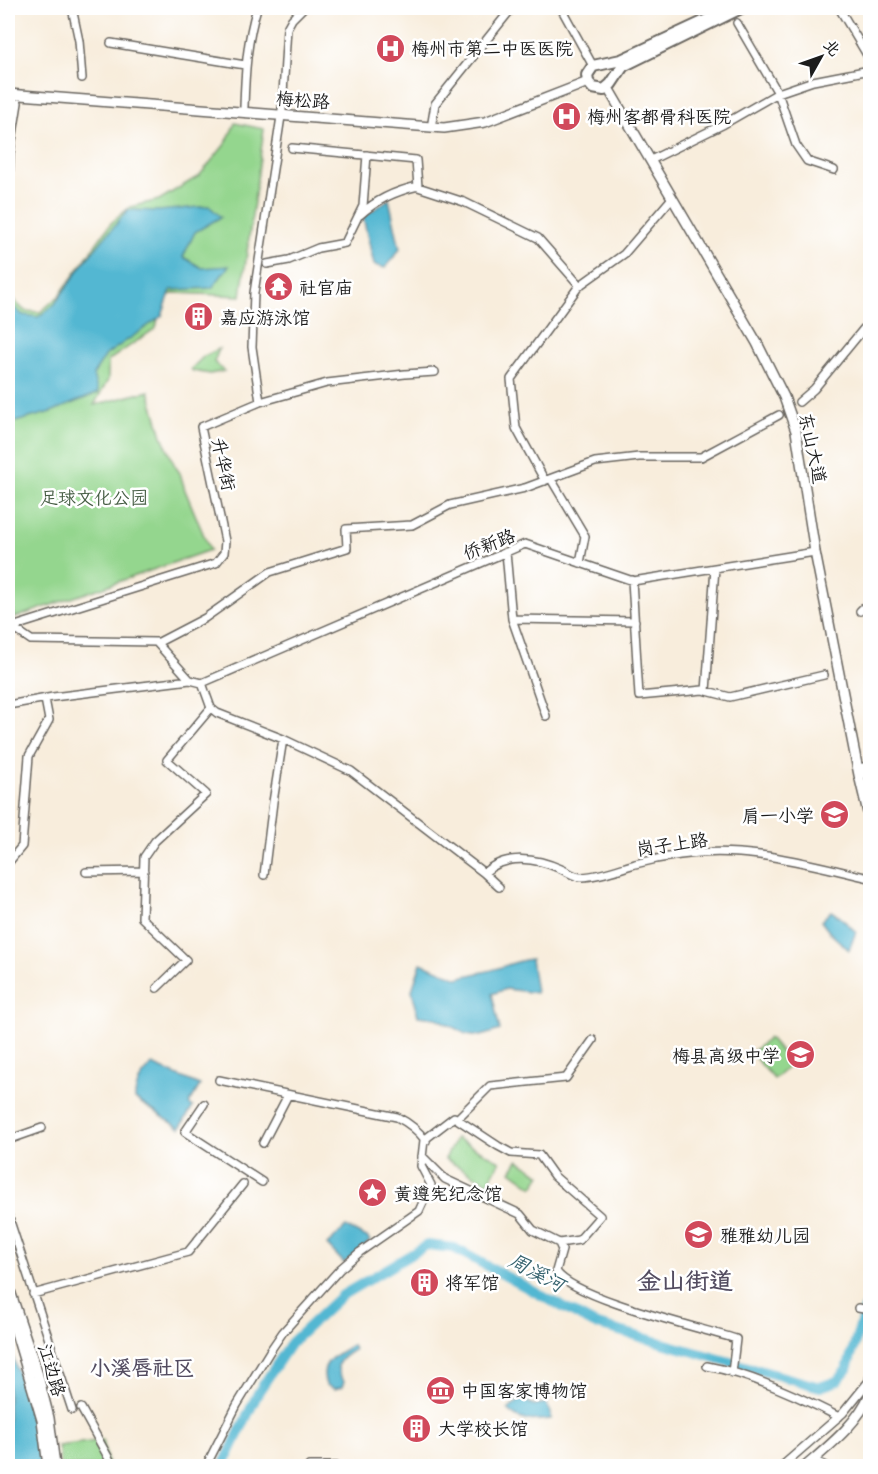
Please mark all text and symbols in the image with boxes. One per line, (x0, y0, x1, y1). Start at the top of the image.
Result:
north arrow (791, 27, 851, 87)
hospital icon: 梅州市第二中医医院 (374, 32, 406, 64)
text: 北 (819, 34, 846, 61)
place label: 梅州市第二中医医院 (411, 36, 573, 61)
street label: 梅松路 (275, 86, 331, 114)
hospital icon: 梅州客都骨科医院 (550, 100, 582, 132)
place label: 梅州客都骨科医院 (587, 104, 731, 129)
temple icon: 社官庙 (262, 271, 294, 303)
place label: 社官庙 (299, 275, 353, 300)
building icon: 嘉应游泳馆 (183, 301, 215, 333)
place label: 嘉应游泳馆 (220, 305, 310, 330)
street label: 东山大道 (793, 410, 833, 486)
street label: 升华街 (206, 435, 242, 493)
park label: 足球文化公园 (40, 485, 148, 510)
street label: 侨新路 (459, 523, 519, 565)
school or university icon: 肩一小学 (819, 799, 851, 831)
place label: 肩一小学 (742, 803, 814, 828)
street label: 岗子上路 (635, 827, 709, 861)
school or university icon: 梅县高级中学 (785, 1039, 817, 1071)
place label: 梅县高级中学 (672, 1043, 780, 1068)
place icon: 黄遵宪纪念馆 (357, 1177, 389, 1209)
place label: 黄遵宪纪念馆 (394, 1181, 502, 1206)
school or university icon: 雅雅幼儿园 (683, 1219, 715, 1251)
place label: 雅雅幼儿园 (720, 1223, 810, 1248)
water label: 周溪河 (504, 1246, 572, 1299)
district label: 金山街道 (637, 1264, 733, 1296)
building icon: 将军馆 (408, 1266, 440, 1298)
place label: 将军馆 (445, 1270, 499, 1295)
street label: 江边路 (32, 1341, 72, 1399)
district label: 小溪唇社区 (90, 1353, 195, 1382)
museum icon: 中国客家博物馆 (424, 1374, 456, 1406)
place label: 中国客家博物馆 (461, 1378, 587, 1403)
building icon: 大学校长馆 (401, 1412, 433, 1444)
place label: 大学校长馆 (438, 1416, 528, 1441)

